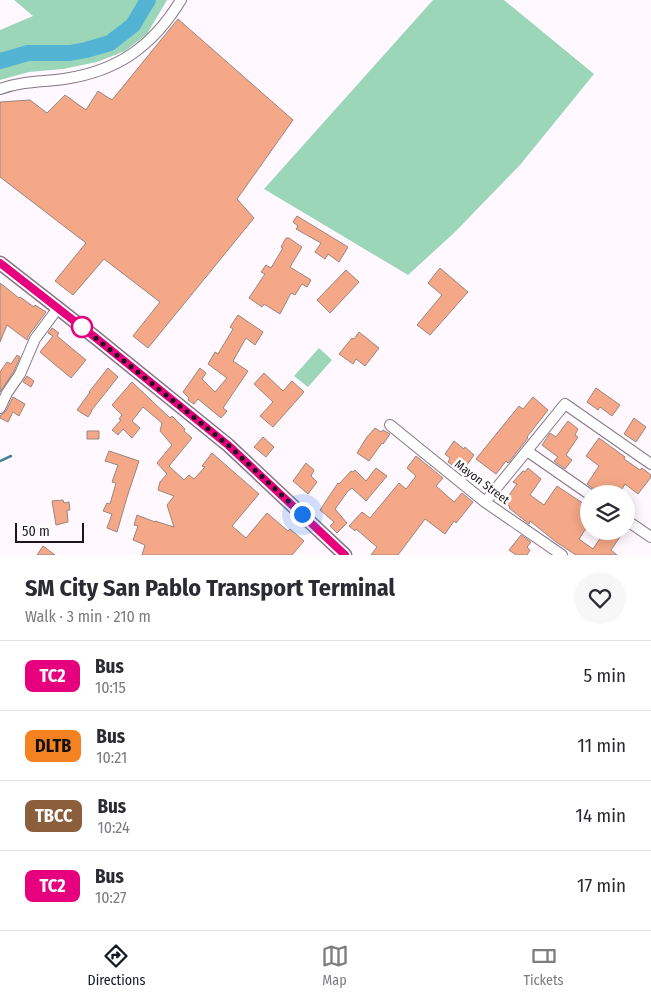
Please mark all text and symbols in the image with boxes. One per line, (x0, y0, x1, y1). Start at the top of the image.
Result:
unlabelled marker (71, 316, 93, 338)
street label: Mayon Street (452, 457, 512, 507)
map controls (580, 485, 635, 540)
button: layers (580, 485, 635, 540)
your location (290, 502, 315, 527)
scale bar (15, 520, 84, 543)
text: 50 m (22, 523, 50, 540)
button: heart (574, 572, 626, 624)
text: SM City San Pablo Transport Terminal (25, 574, 395, 602)
text: Walk · 3 min · 210 m (25, 607, 151, 626)
text: Bus (95, 655, 124, 678)
text: 5 min (583, 664, 626, 687)
text: TC2 (40, 665, 65, 687)
text: 10:15 (95, 678, 126, 697)
text: Bus (96, 725, 125, 748)
text: 11 min (578, 734, 626, 757)
text: DLTB (35, 735, 71, 757)
text: 10:21 (96, 748, 127, 767)
text: Bus (97, 795, 126, 818)
text: 14 min (576, 804, 626, 827)
text: TBCC (35, 805, 72, 827)
text: 10:24 (97, 818, 130, 837)
text: Bus (95, 865, 124, 888)
text: 17 min (577, 874, 626, 897)
text: TC2 (40, 875, 65, 897)
text: 10:27 (95, 888, 126, 907)
tab: Directions (88, 942, 145, 989)
tab: Map (321, 942, 349, 989)
tab: Tickets (524, 942, 563, 989)

